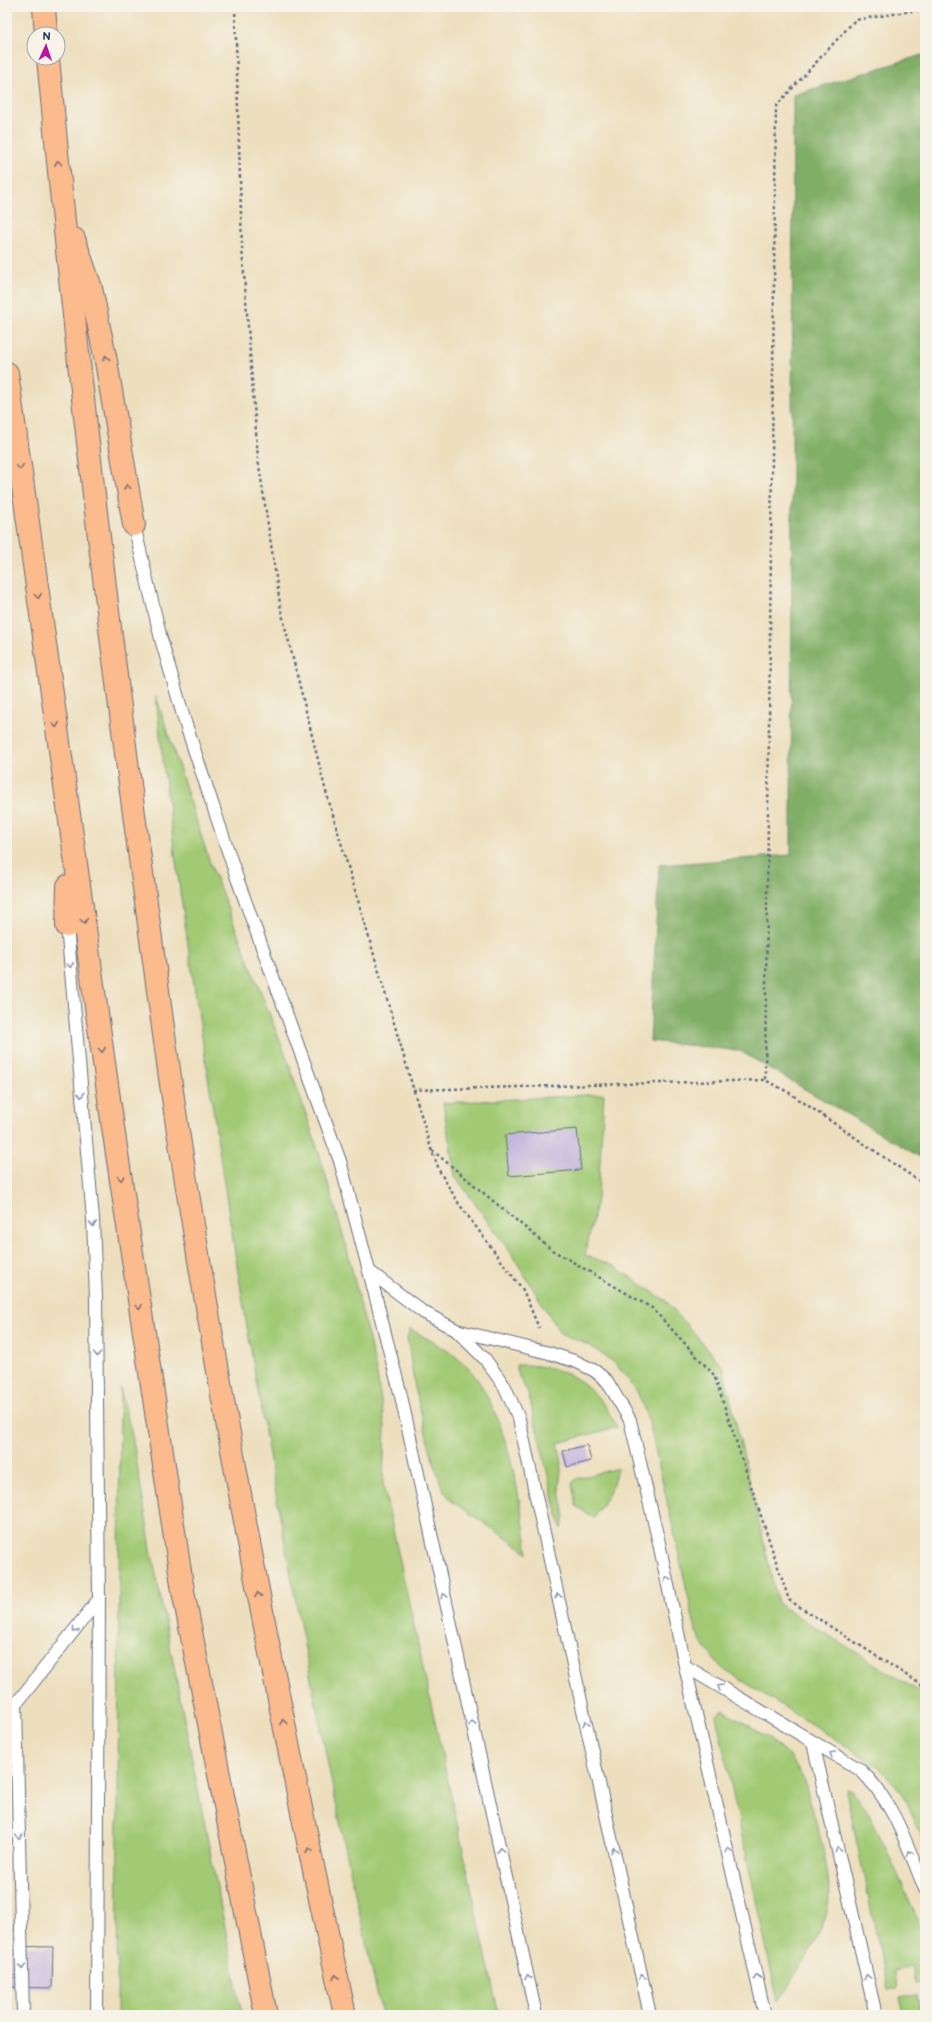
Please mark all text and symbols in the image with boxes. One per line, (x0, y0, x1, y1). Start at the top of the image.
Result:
north arrow (26, 26, 66, 66)
text: N (42, 30, 51, 43)
one-way arrow (54, 160, 63, 166)
one-way arrow (102, 355, 110, 361)
one-way arrow (15, 464, 24, 470)
one-way arrow (123, 483, 132, 490)
one-way arrow (33, 593, 42, 599)
one-way arrow (51, 722, 60, 728)
one-way arrow (79, 918, 88, 924)
one-way arrow (66, 962, 75, 968)
one-way arrow (97, 1047, 106, 1053)
one-way arrow (77, 1092, 86, 1098)
one-way arrow (116, 1175, 125, 1181)
one-way arrow (89, 1221, 97, 1227)
one-way arrow (134, 1304, 143, 1310)
one-way arrow (93, 1351, 101, 1357)
one-way arrow (663, 1576, 671, 1582)
one-way arrow (255, 1592, 263, 1598)
one-way arrow (441, 1593, 449, 1599)
one-way arrow (554, 1593, 562, 1599)
one-way arrow (73, 1625, 80, 1632)
one-way arrow (717, 1685, 724, 1692)
one-way arrow (280, 1719, 288, 1725)
one-way arrow (469, 1720, 477, 1726)
one-way arrow (582, 1720, 590, 1726)
one-way arrow (829, 1751, 836, 1758)
one-way arrow (15, 1834, 23, 1840)
one-way arrow (305, 1847, 313, 1853)
one-way arrow (497, 1847, 505, 1853)
one-way arrow (610, 1847, 618, 1853)
one-way arrow (724, 1847, 732, 1853)
one-way arrow (834, 1847, 842, 1854)
one-way arrow (907, 1849, 915, 1857)
one-way arrow (18, 1964, 26, 1970)
one-way arrow (333, 1974, 341, 1980)
one-way arrow (524, 1974, 533, 1980)
one-way arrow (638, 1974, 646, 1980)
one-way arrow (753, 1974, 762, 1981)
one-way arrow (864, 1974, 872, 1980)

